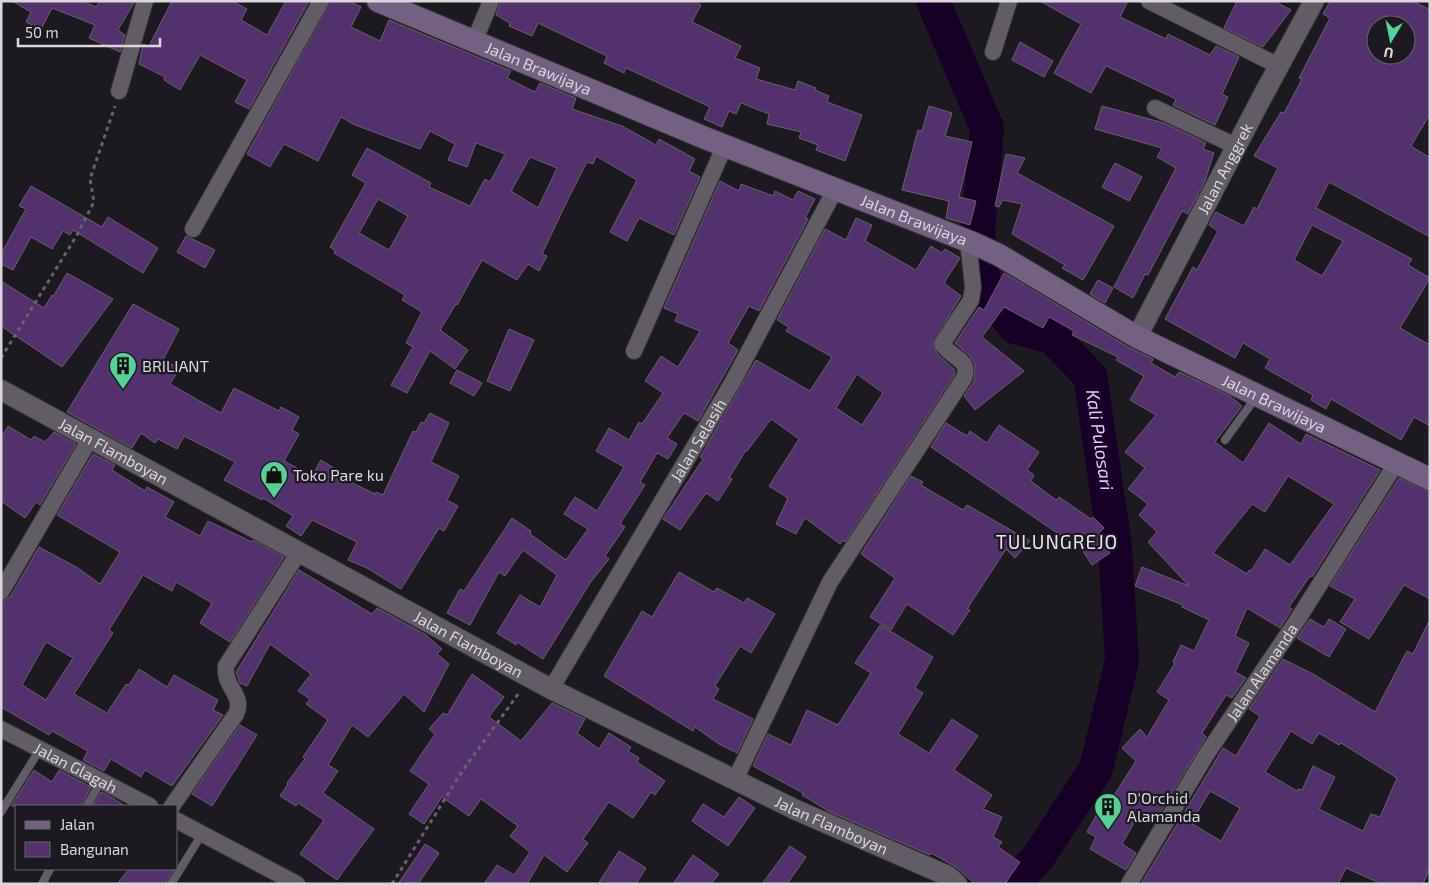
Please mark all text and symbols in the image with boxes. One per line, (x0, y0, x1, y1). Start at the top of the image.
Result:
scale bar (18, 15, 160, 47)
north arrow (1366, 15, 1416, 65)
text: 50 m (25, 23, 59, 41)
street label: Jalan Brawijaya (483, 37, 594, 98)
text: U (1382, 44, 1395, 63)
street label: Jalan Anggrek (1193, 119, 1256, 217)
street label: Jalan Brawijaya (858, 190, 970, 249)
building icon: BRILIANT (108, 351, 138, 390)
place label: BRILIANT (142, 356, 209, 375)
street label: Jalan Brawijaya (1219, 370, 1329, 436)
water label: Kali Pulosari (1082, 388, 1119, 492)
street label: Jalan Selasih (666, 395, 730, 485)
street label: Jalan Flamboyan (56, 413, 172, 488)
shop icon: Toko Pare ku (259, 460, 289, 499)
place label: Toko Pare ku (293, 465, 384, 484)
district label: TULUNGREJO (996, 530, 1118, 553)
street label: Jalan Flamboyan (411, 606, 527, 681)
street label: Jalan Alamanda (1222, 620, 1301, 725)
street label: Jalan Glagah (31, 738, 121, 797)
place label: D'Orchid Alamanda (1127, 788, 1201, 825)
street label: Jalan Flamboyan (772, 791, 891, 858)
building icon: D'Orchid Alamanda (1093, 792, 1123, 831)
legend (15, 805, 178, 870)
text: Jalan (60, 815, 95, 833)
text: Bangunan (60, 840, 129, 858)

